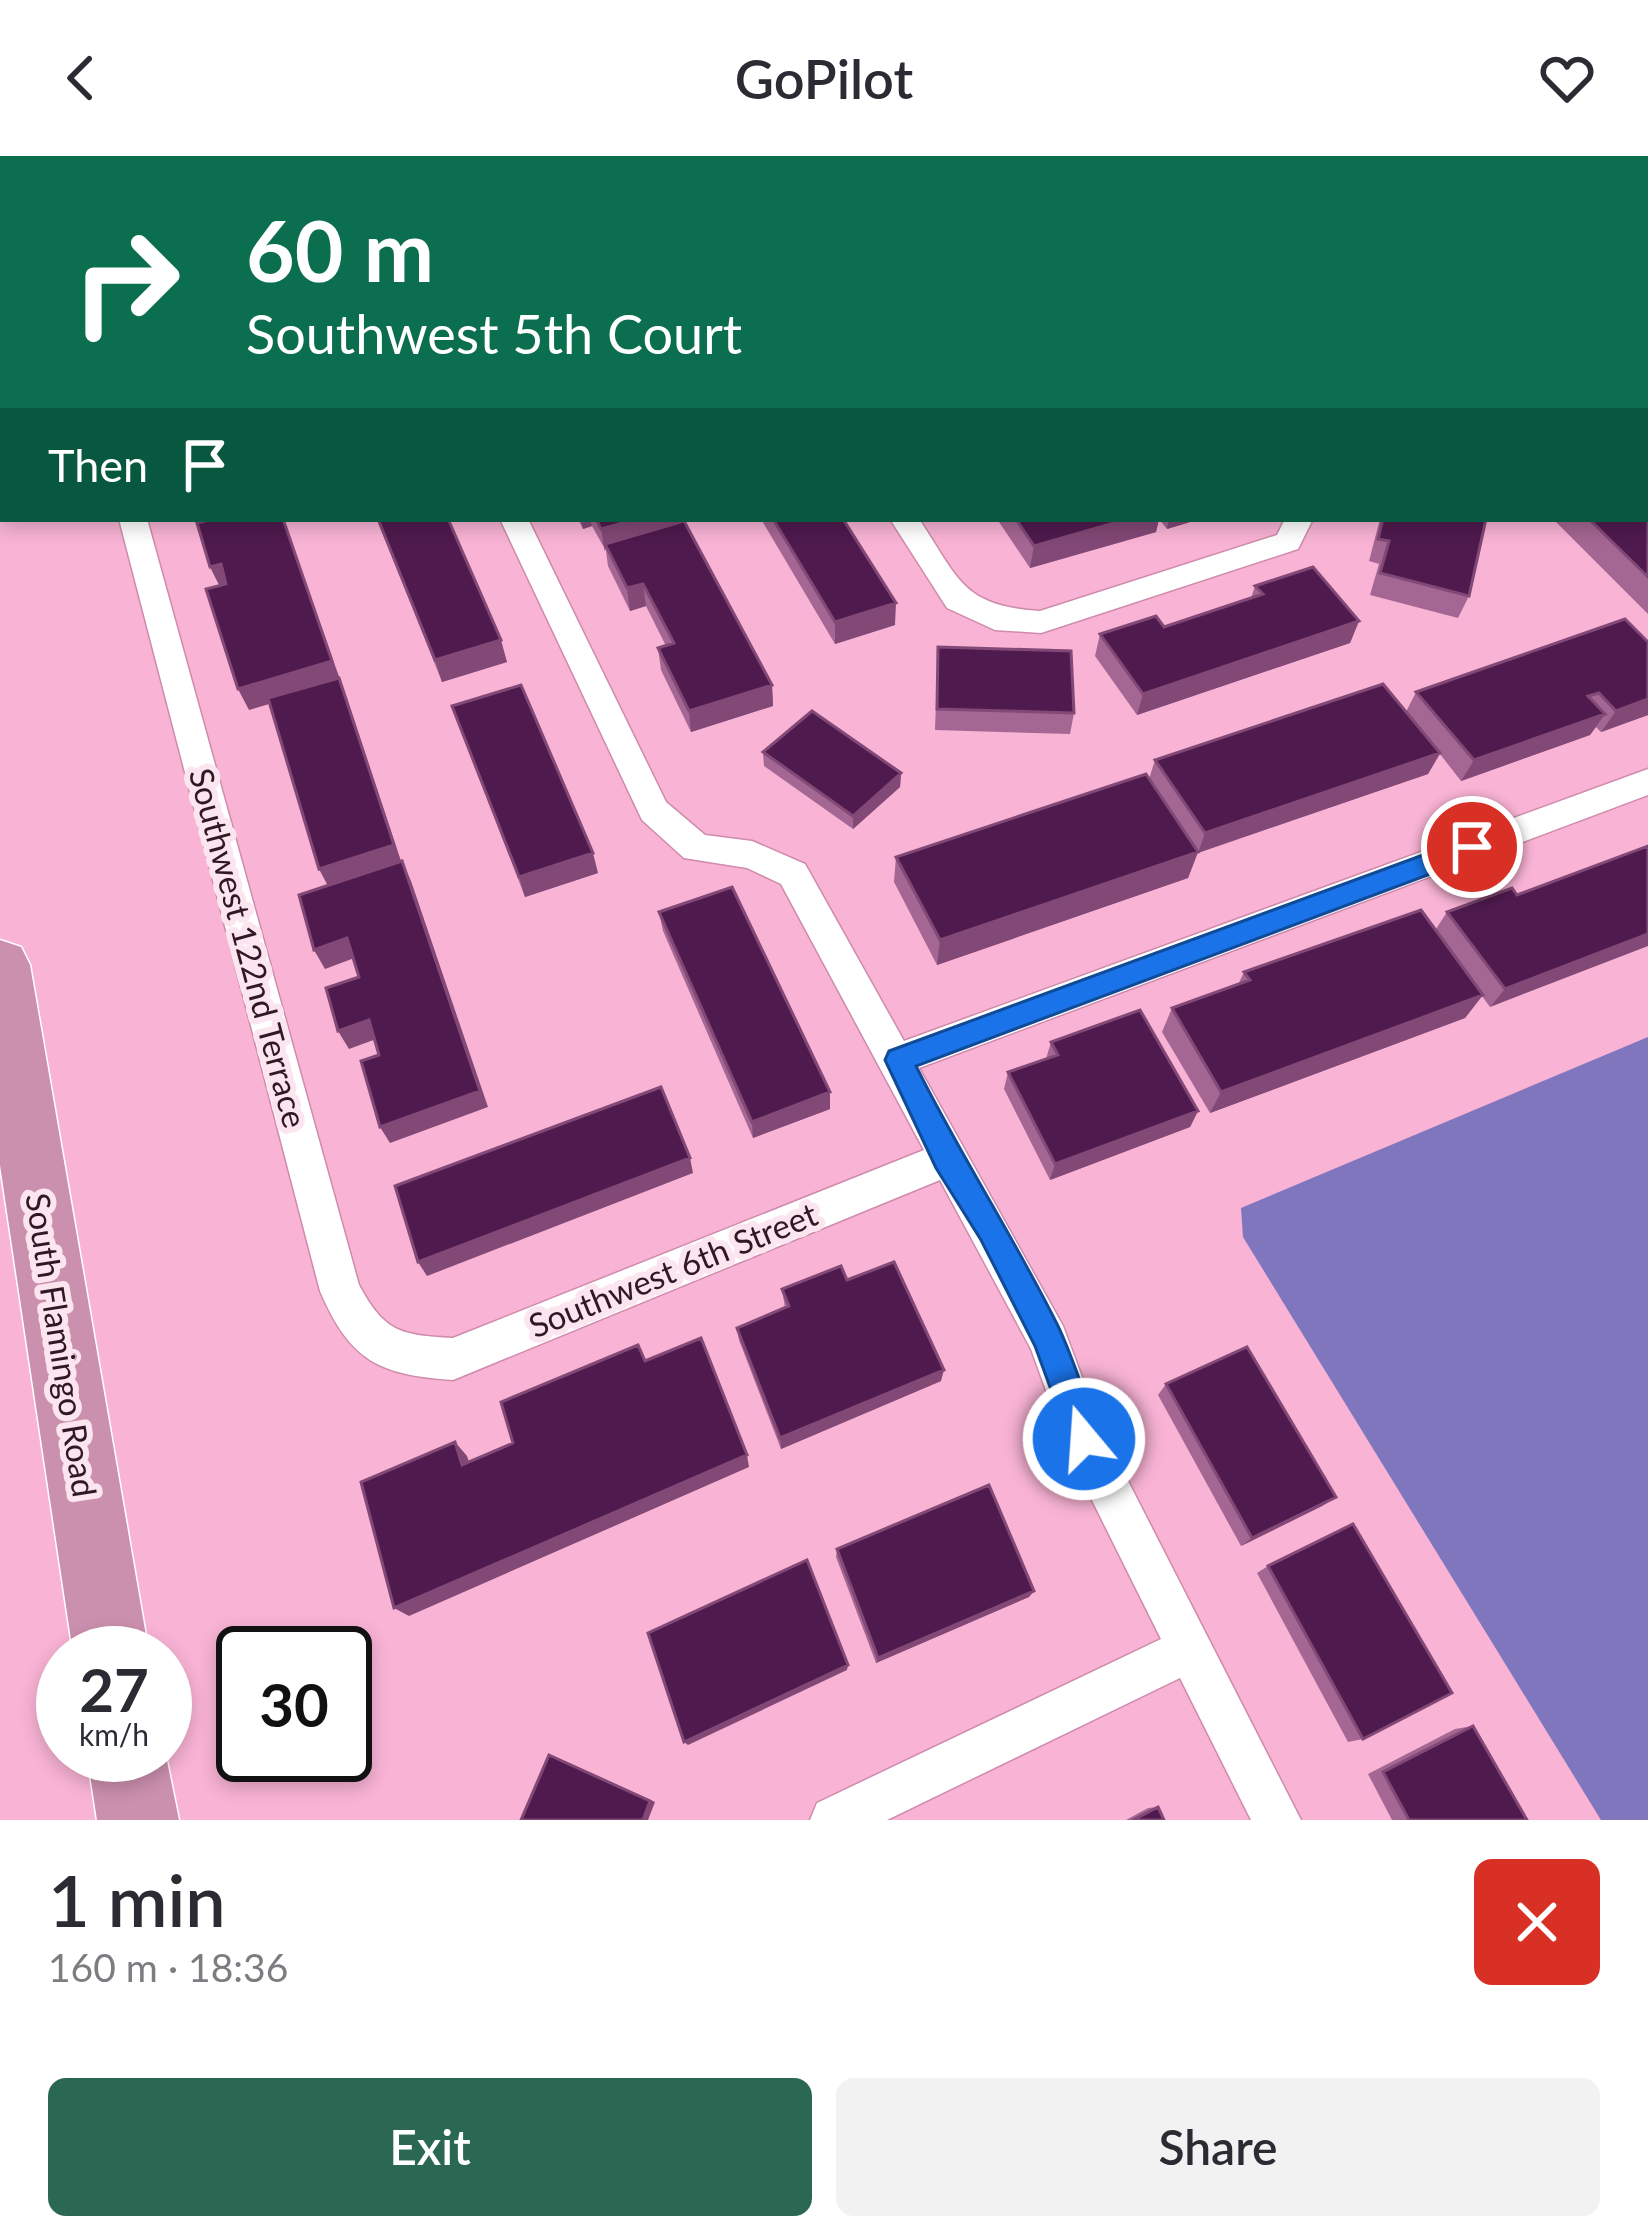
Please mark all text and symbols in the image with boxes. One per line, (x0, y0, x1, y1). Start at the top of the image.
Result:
icon: back (48, 45, 114, 111)
icon: heart (1534, 45, 1600, 111)
text: GoPilot (735, 46, 913, 111)
text: 60 m (246, 199, 434, 300)
icon: right (48, 204, 204, 360)
text: Southwest 5th Court (246, 301, 742, 366)
icon: arrive (172, 432, 238, 498)
text: Then (48, 438, 148, 492)
street label: Southwest 122nd Terrace (182, 764, 316, 1132)
pin (1421, 796, 1523, 898)
icon: arrive (1439, 814, 1505, 880)
street label: South Flamingo Road (18, 1190, 106, 1500)
street label: Southwest 6th Street (523, 1193, 823, 1345)
position arrow (1021, 1376, 1147, 1502)
speed limit sign: 30 (216, 1626, 372, 1782)
text: 27 (79, 1653, 149, 1725)
text: km/h (79, 1716, 149, 1752)
text: 1 min (48, 1856, 226, 1942)
button: close (1474, 1859, 1600, 1985)
text: 160 m · 18:36 (48, 1944, 288, 1990)
button: Exit (48, 2078, 812, 2216)
button: Share (836, 2078, 1600, 2216)

